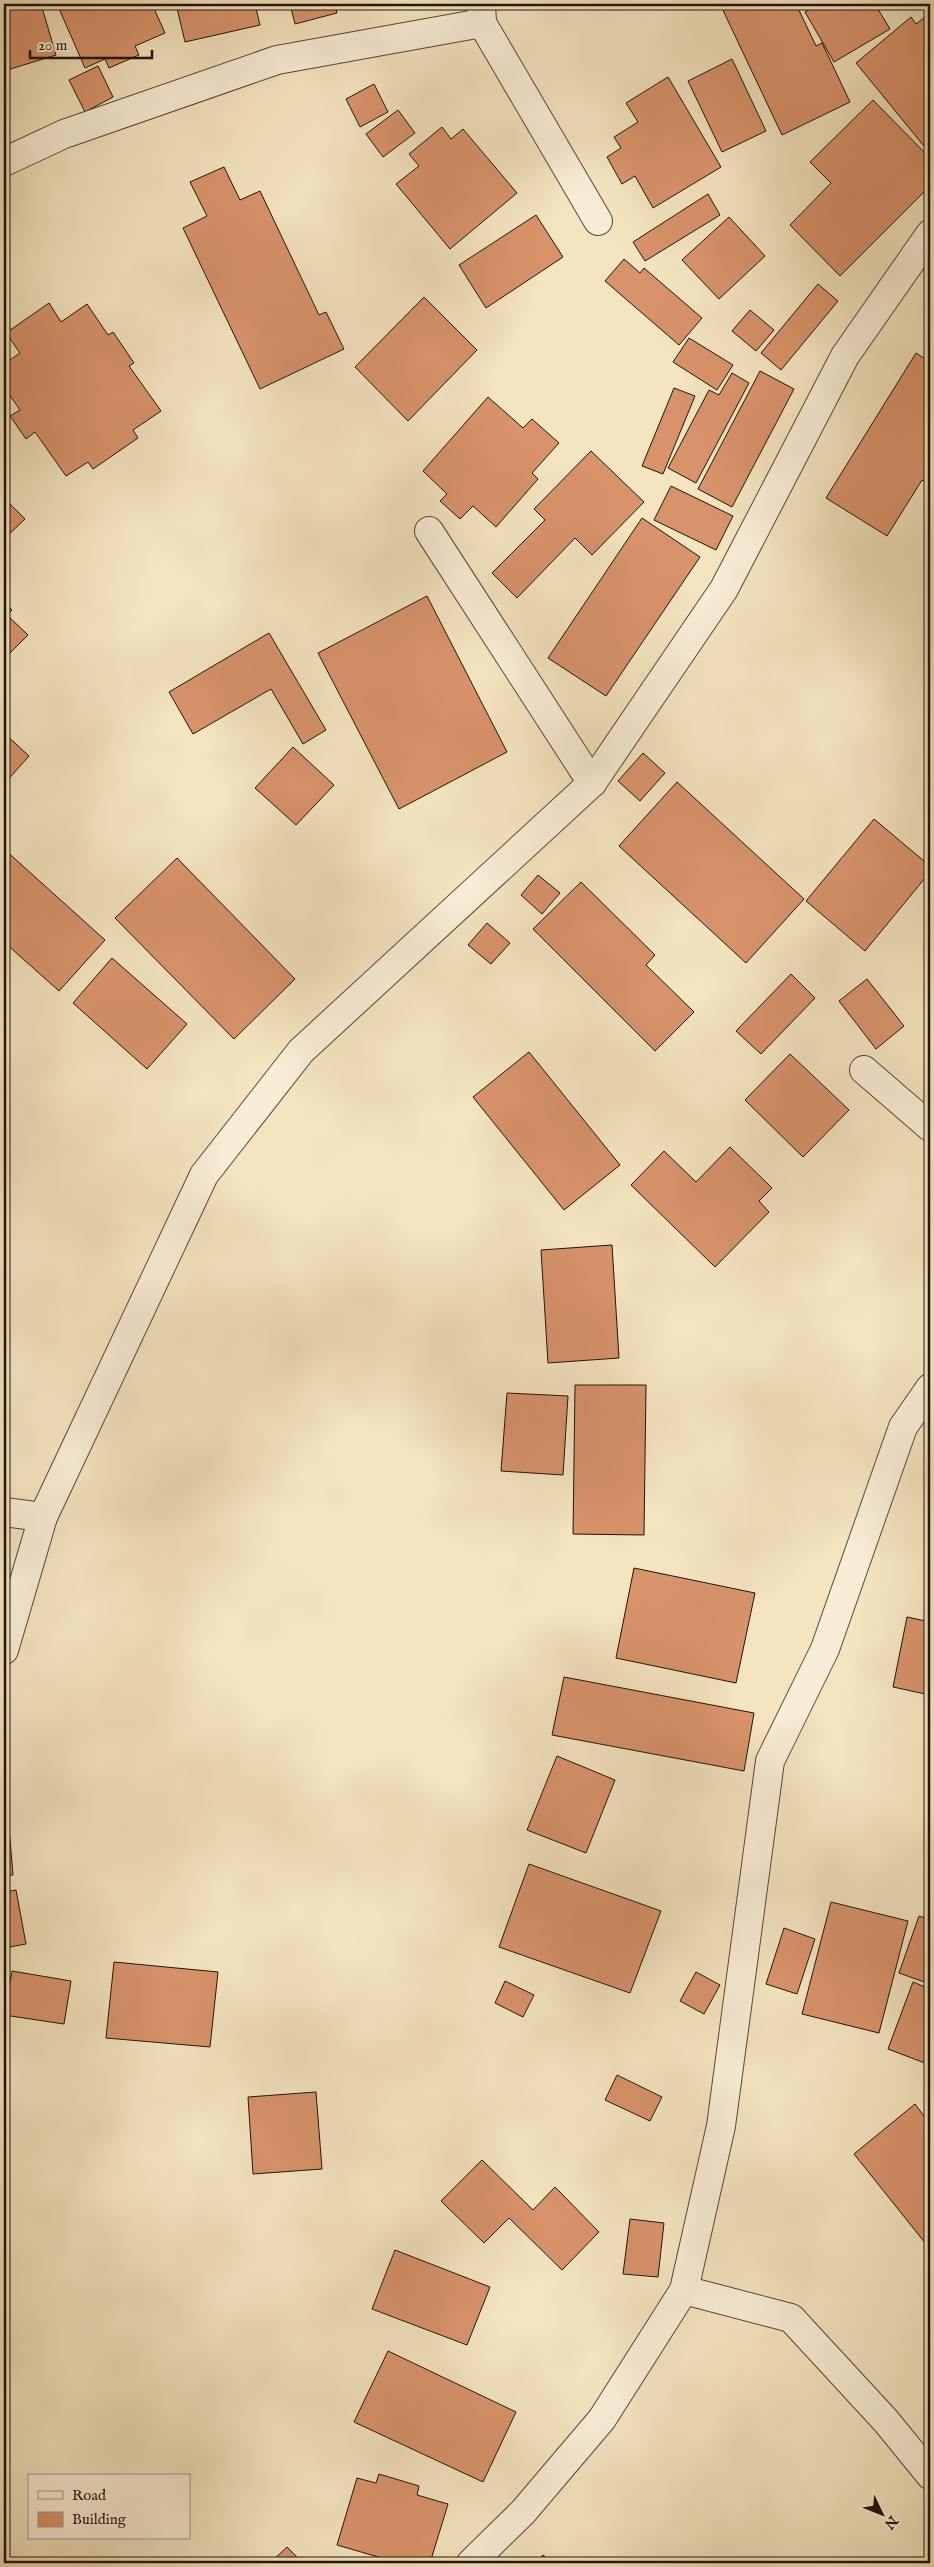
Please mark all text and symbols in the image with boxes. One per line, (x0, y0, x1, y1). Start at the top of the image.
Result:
scale bar (30, 28, 152, 60)
text: 20 m (38, 36, 68, 55)
legend (28, 2474, 190, 2540)
text: Road (72, 2486, 107, 2505)
north arrow (856, 2490, 906, 2540)
text: Building (72, 2510, 127, 2529)
text: N (880, 2511, 902, 2533)

